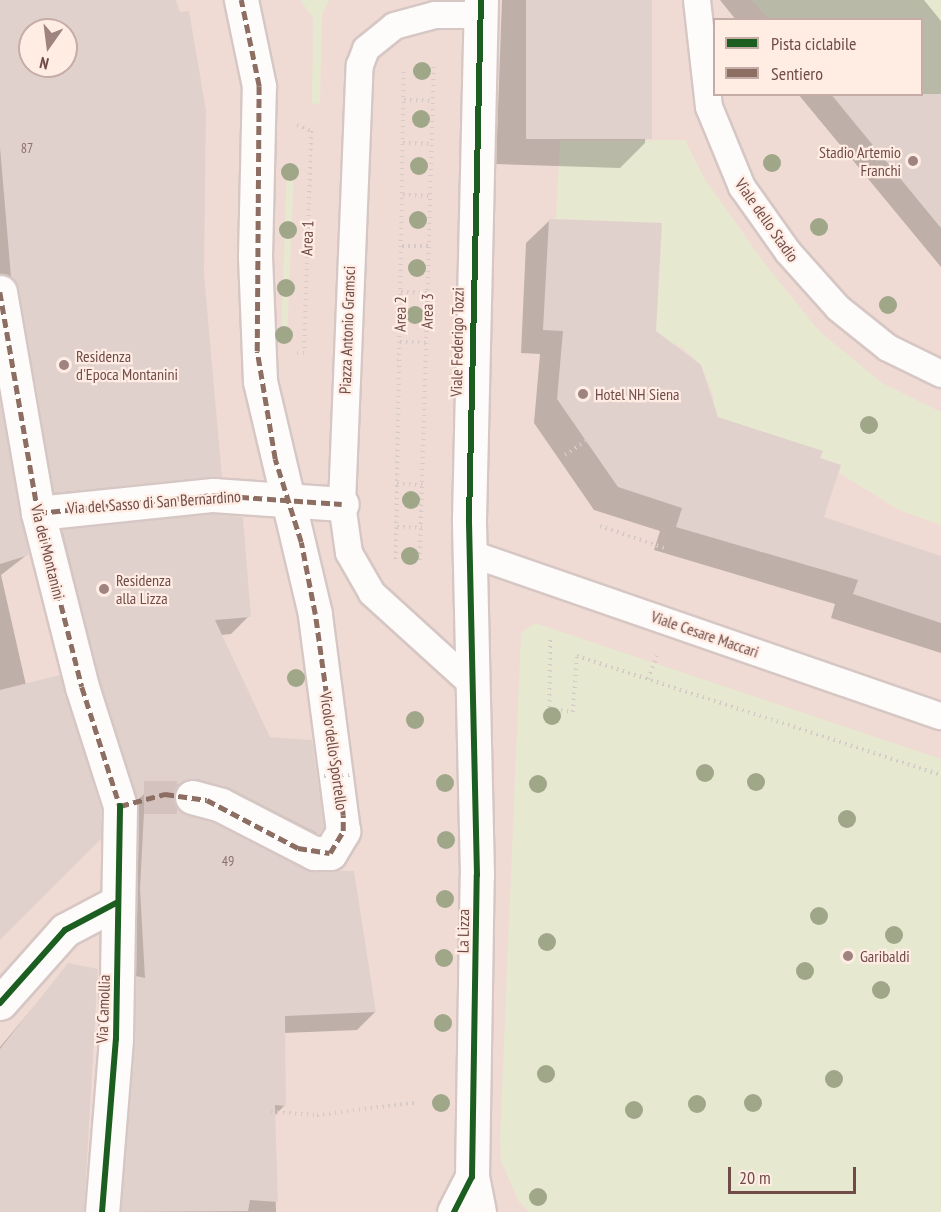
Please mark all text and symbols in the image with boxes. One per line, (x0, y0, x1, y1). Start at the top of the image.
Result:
north arrow (18, 18, 78, 78)
legend (713, 18, 923, 96)
text: Pista ciclabile (771, 32, 857, 55)
text: N (38, 53, 51, 74)
text: Sentiero (771, 62, 823, 85)
house number: 87 (21, 140, 33, 156)
place label: Stadio Artemio Franchi (819, 142, 901, 180)
marker: Stadio Artemio Franchi (906, 154, 920, 168)
street label: Viale dello Stadio (731, 175, 803, 265)
street label: Area 1 (297, 220, 317, 256)
street label: Piazza Antonio Gramsci (335, 265, 359, 395)
street label: Viale Federigo Tozzi (446, 287, 468, 397)
street label: Area 3 (417, 293, 437, 329)
street label: Area 2 (390, 296, 410, 332)
place label: Residenza d'Epoca Montanini (76, 346, 178, 384)
marker: Residenza d'Epoca Montanini (57, 358, 71, 372)
place label: Hotel NH Siena (595, 384, 679, 404)
marker: Hotel NH Siena (576, 387, 590, 401)
street label: Via del Sasso di San Bernardino (67, 486, 241, 518)
street label: Via dei Montanini (27, 503, 69, 601)
place label: Residenza alla Lizza (116, 570, 171, 608)
marker: Residenza alla Lizza (97, 582, 111, 596)
street label: Viale Cesare Maccari (649, 607, 761, 661)
street label: Vicolo dello Sportello (316, 691, 352, 811)
house number: 49 (222, 853, 234, 869)
street label: La Lizza (453, 909, 473, 953)
place label: Garibaldi (860, 946, 910, 966)
marker: Garibaldi (841, 949, 855, 963)
street label: Via Camollia (92, 974, 114, 1044)
scale bar (731, 1155, 858, 1193)
text: 20 m (739, 1166, 771, 1189)

